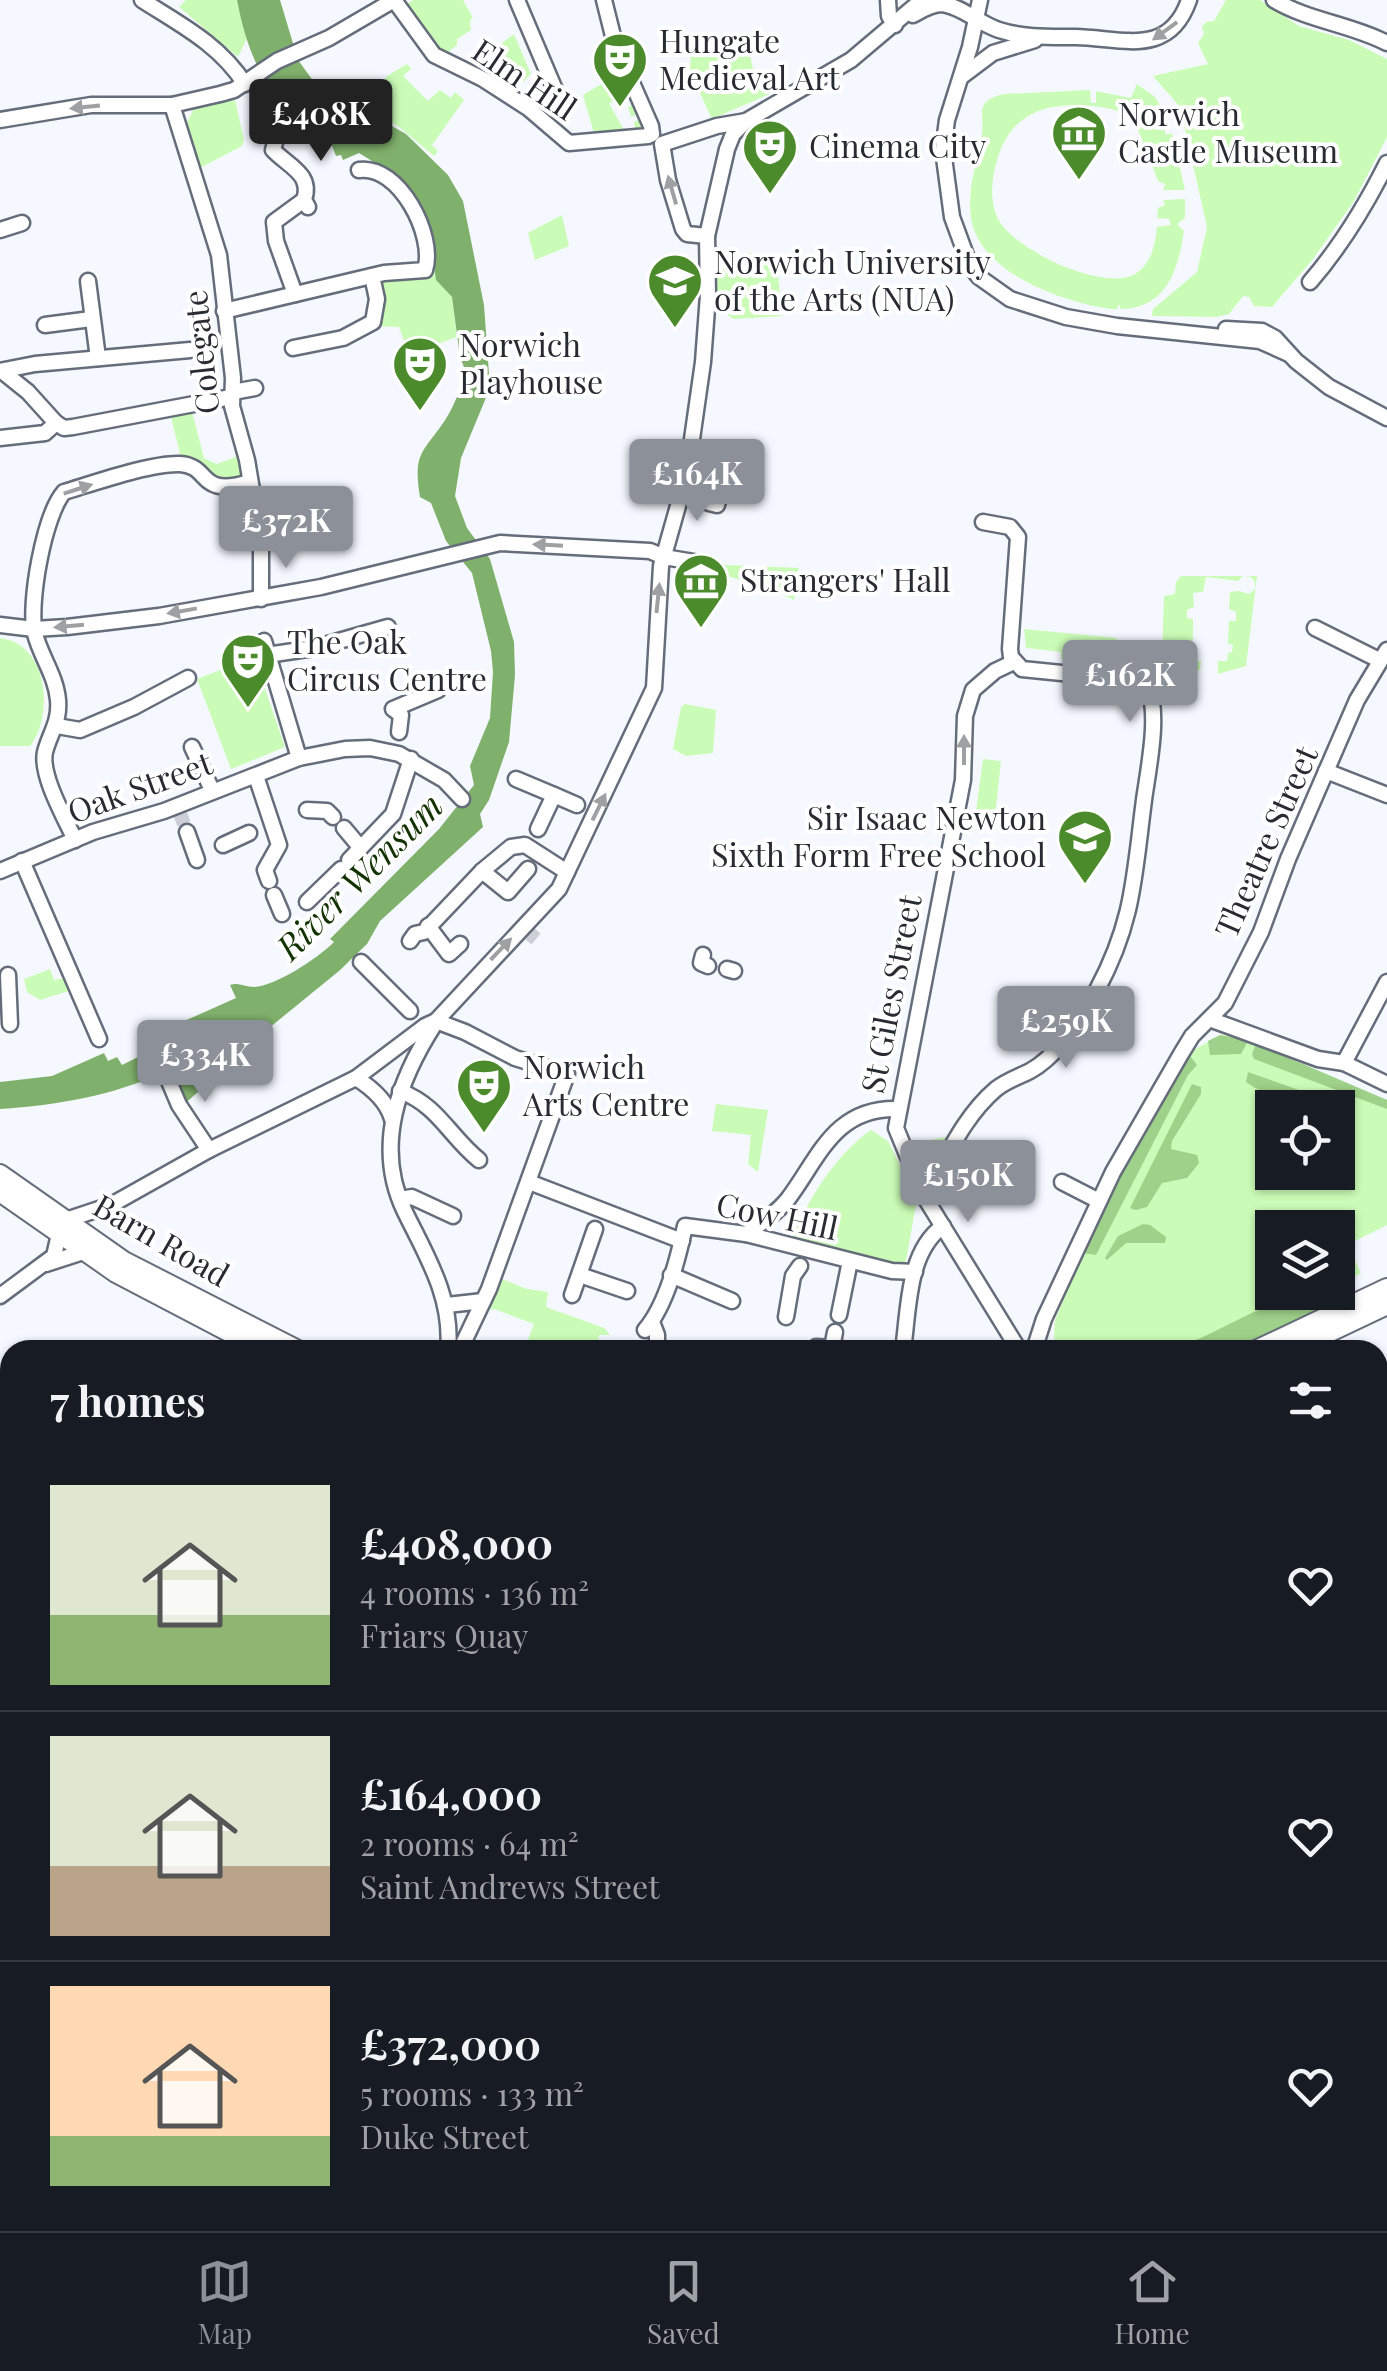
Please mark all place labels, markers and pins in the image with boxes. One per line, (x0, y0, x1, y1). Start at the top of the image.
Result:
place label: Hungate Medieval Art (659, 18, 840, 98)
theatre icon: Hungate Medieval Art (590, 30, 650, 109)
pin: £408K (251, 79, 391, 164)
place label: Norwich Castle Museum (1118, 91, 1338, 171)
museum icon: Norwich Castle Museum (1049, 103, 1109, 182)
theatre icon: Cinema City (740, 117, 800, 196)
place label: Cinema City (809, 123, 986, 166)
place label: Norwich University of the Arts (NUA) (714, 239, 991, 319)
school or university icon: Norwich University of the Arts (NUA) (645, 251, 705, 330)
place label: Norwich Playhouse (459, 322, 603, 402)
theatre icon: Norwich Playhouse (390, 334, 450, 413)
pin: £164K (627, 439, 767, 524)
pin: £372K (216, 486, 356, 571)
museum icon: Strangers' Hall (671, 551, 731, 630)
place label: Strangers' Hall (740, 557, 951, 600)
place label: The Oak Circus Centre (287, 619, 487, 699)
theatre icon: The Oak Circus Centre (218, 631, 278, 710)
pin: £162K (1060, 640, 1200, 725)
place label: Sir Isaac Newton Sixth Form Free School (711, 795, 1046, 875)
school or university icon: Sir Isaac Newton Sixth Form Free School (1055, 807, 1115, 886)
pin: £259K (996, 986, 1136, 1071)
pin: £334K (135, 1020, 275, 1105)
place label: Norwich Arts Centre (522, 1044, 689, 1124)
theatre icon: Norwich Arts Centre (454, 1056, 514, 1135)
pin: £150K (898, 1140, 1038, 1225)

